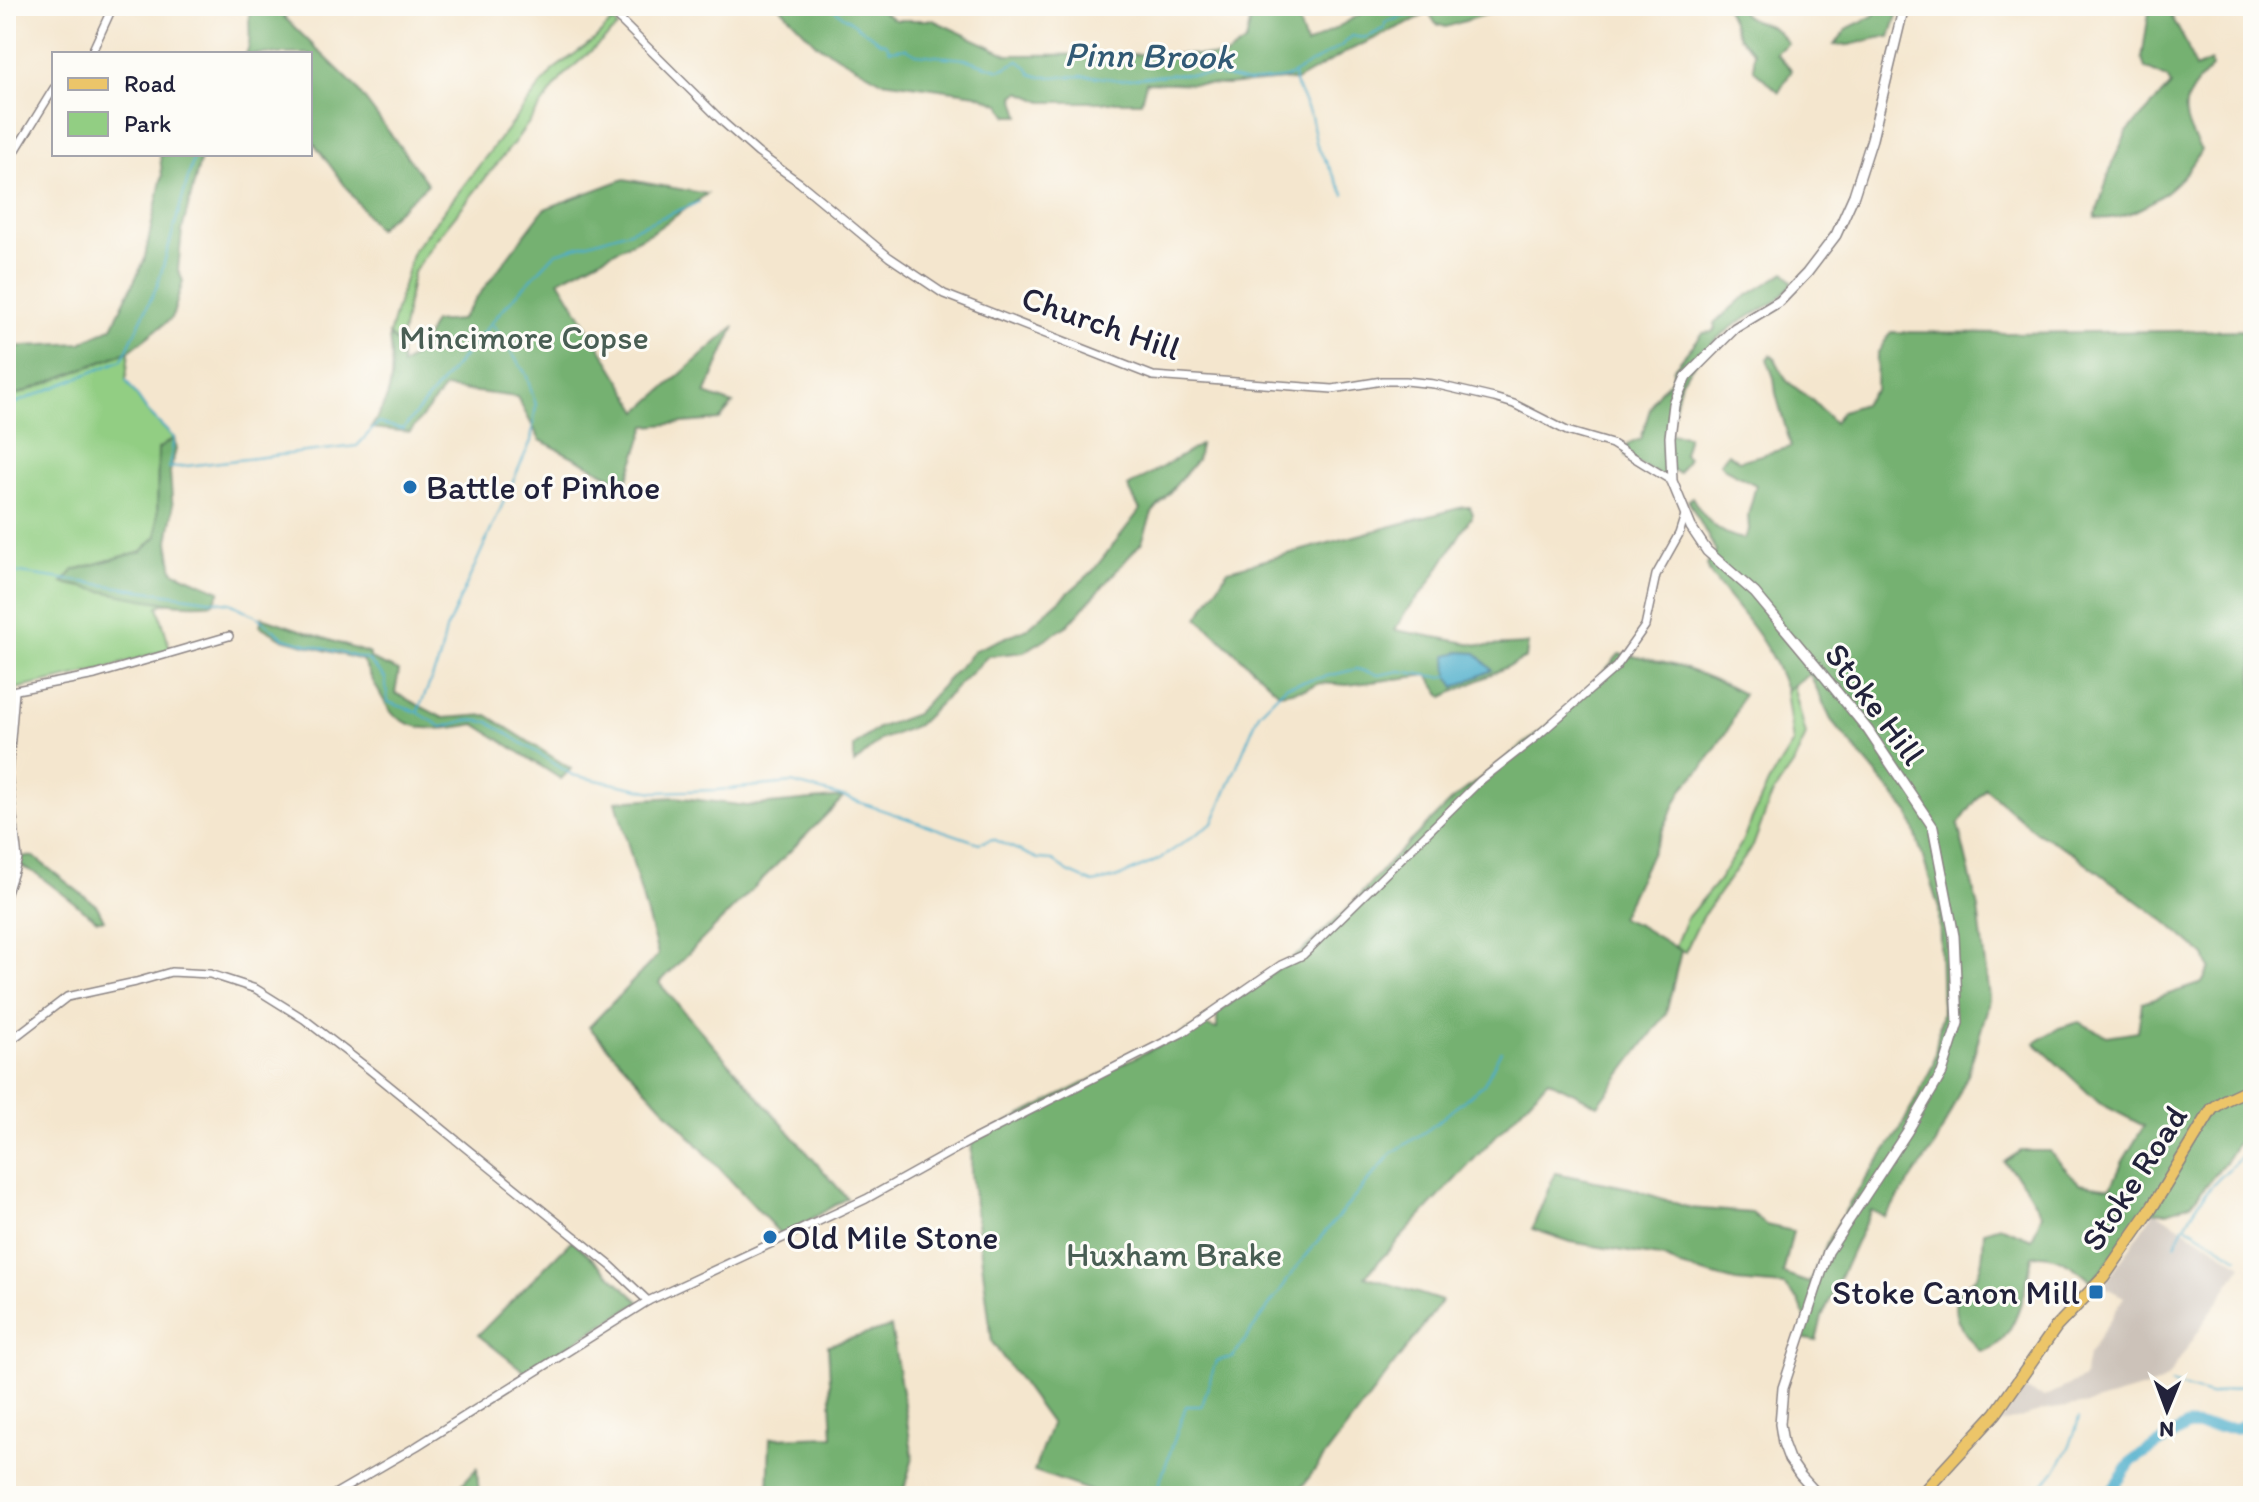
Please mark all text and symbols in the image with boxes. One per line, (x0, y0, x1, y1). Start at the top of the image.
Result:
water label: Pinn Brook (1064, 32, 1237, 78)
legend (52, 52, 312, 156)
text: Road (124, 69, 176, 98)
text: Park (124, 109, 171, 138)
street label: Church Hill (1016, 277, 1186, 369)
park label: Mincimore Copse (399, 317, 649, 358)
place label: Battle of Pinhoe (426, 467, 660, 508)
marker: Battle of Pinhoe (401, 478, 419, 496)
street label: Stoke Hill (1816, 635, 1934, 773)
street label: Stoke Road (2072, 1097, 2196, 1258)
place label: Old Mile Stone (786, 1217, 998, 1258)
marker: Old Mile Stone (761, 1228, 779, 1246)
park label: Huxham Brake (1066, 1234, 1282, 1275)
place label: Stoke Canon Mill (1832, 1272, 2080, 1313)
marker: Stoke Canon Mill (2087, 1283, 2105, 1301)
north arrow (2127, 1370, 2207, 1450)
text: N (2159, 1416, 2174, 1443)

